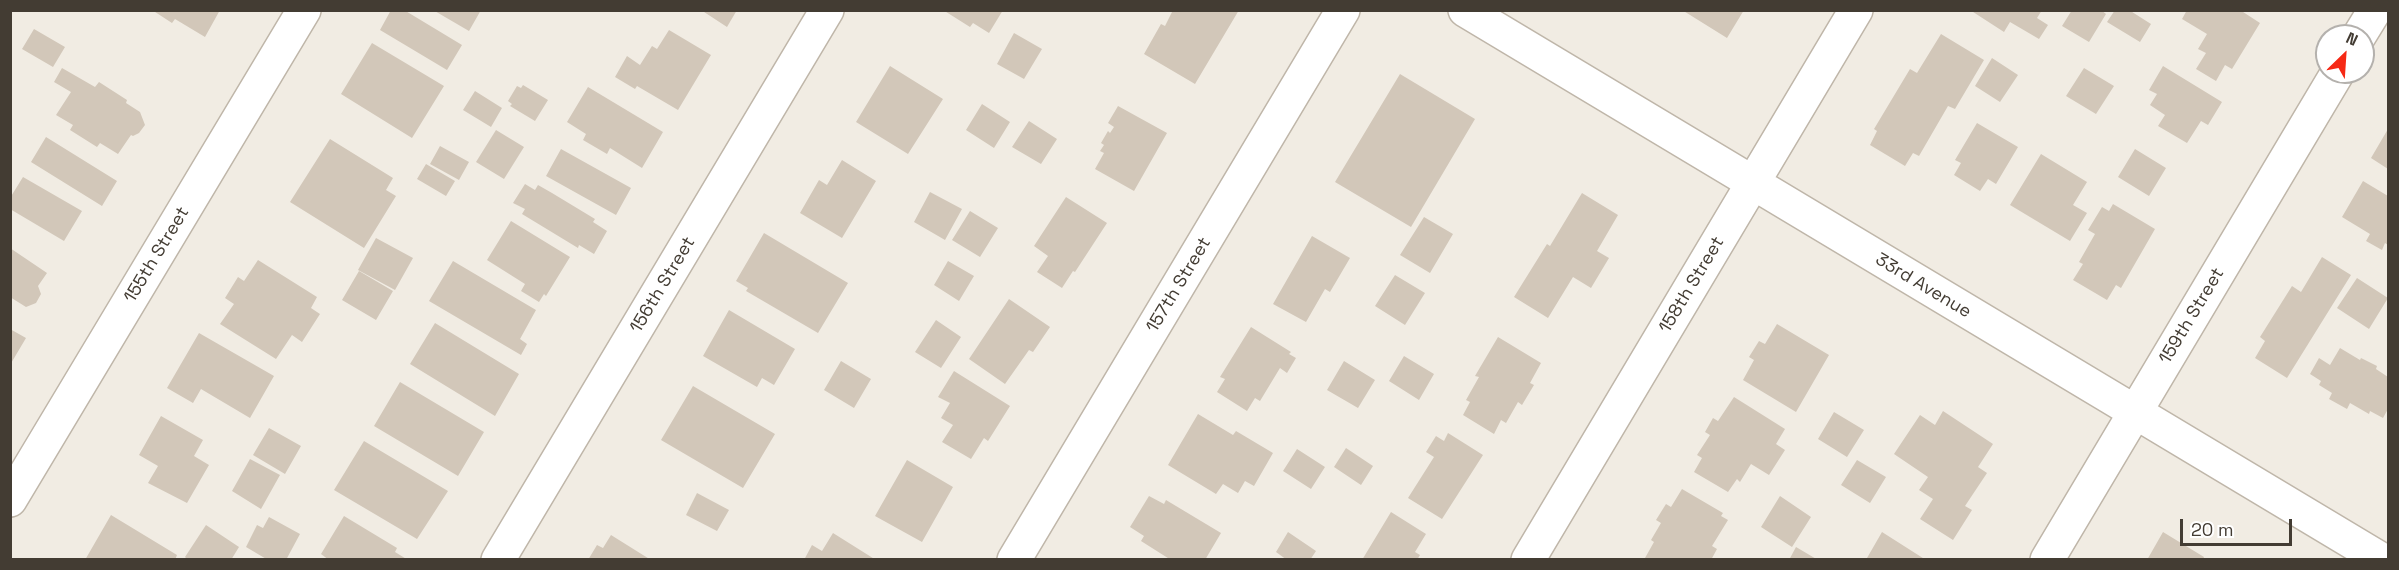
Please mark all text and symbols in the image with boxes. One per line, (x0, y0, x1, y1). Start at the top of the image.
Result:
north arrow (2315, 24, 2375, 84)
text: N (2343, 27, 2361, 51)
street label: 155th Street (120, 203, 194, 307)
street label: 156th Street (626, 233, 700, 337)
street label: 157th Street (1142, 233, 1216, 337)
street label: 158th Street (1655, 233, 1729, 337)
street label: 33rd Avenue (1871, 249, 1975, 323)
street label: 159th Street (2155, 264, 2229, 368)
scale bar (2183, 507, 2296, 545)
text: 20 m (2191, 518, 2234, 541)

